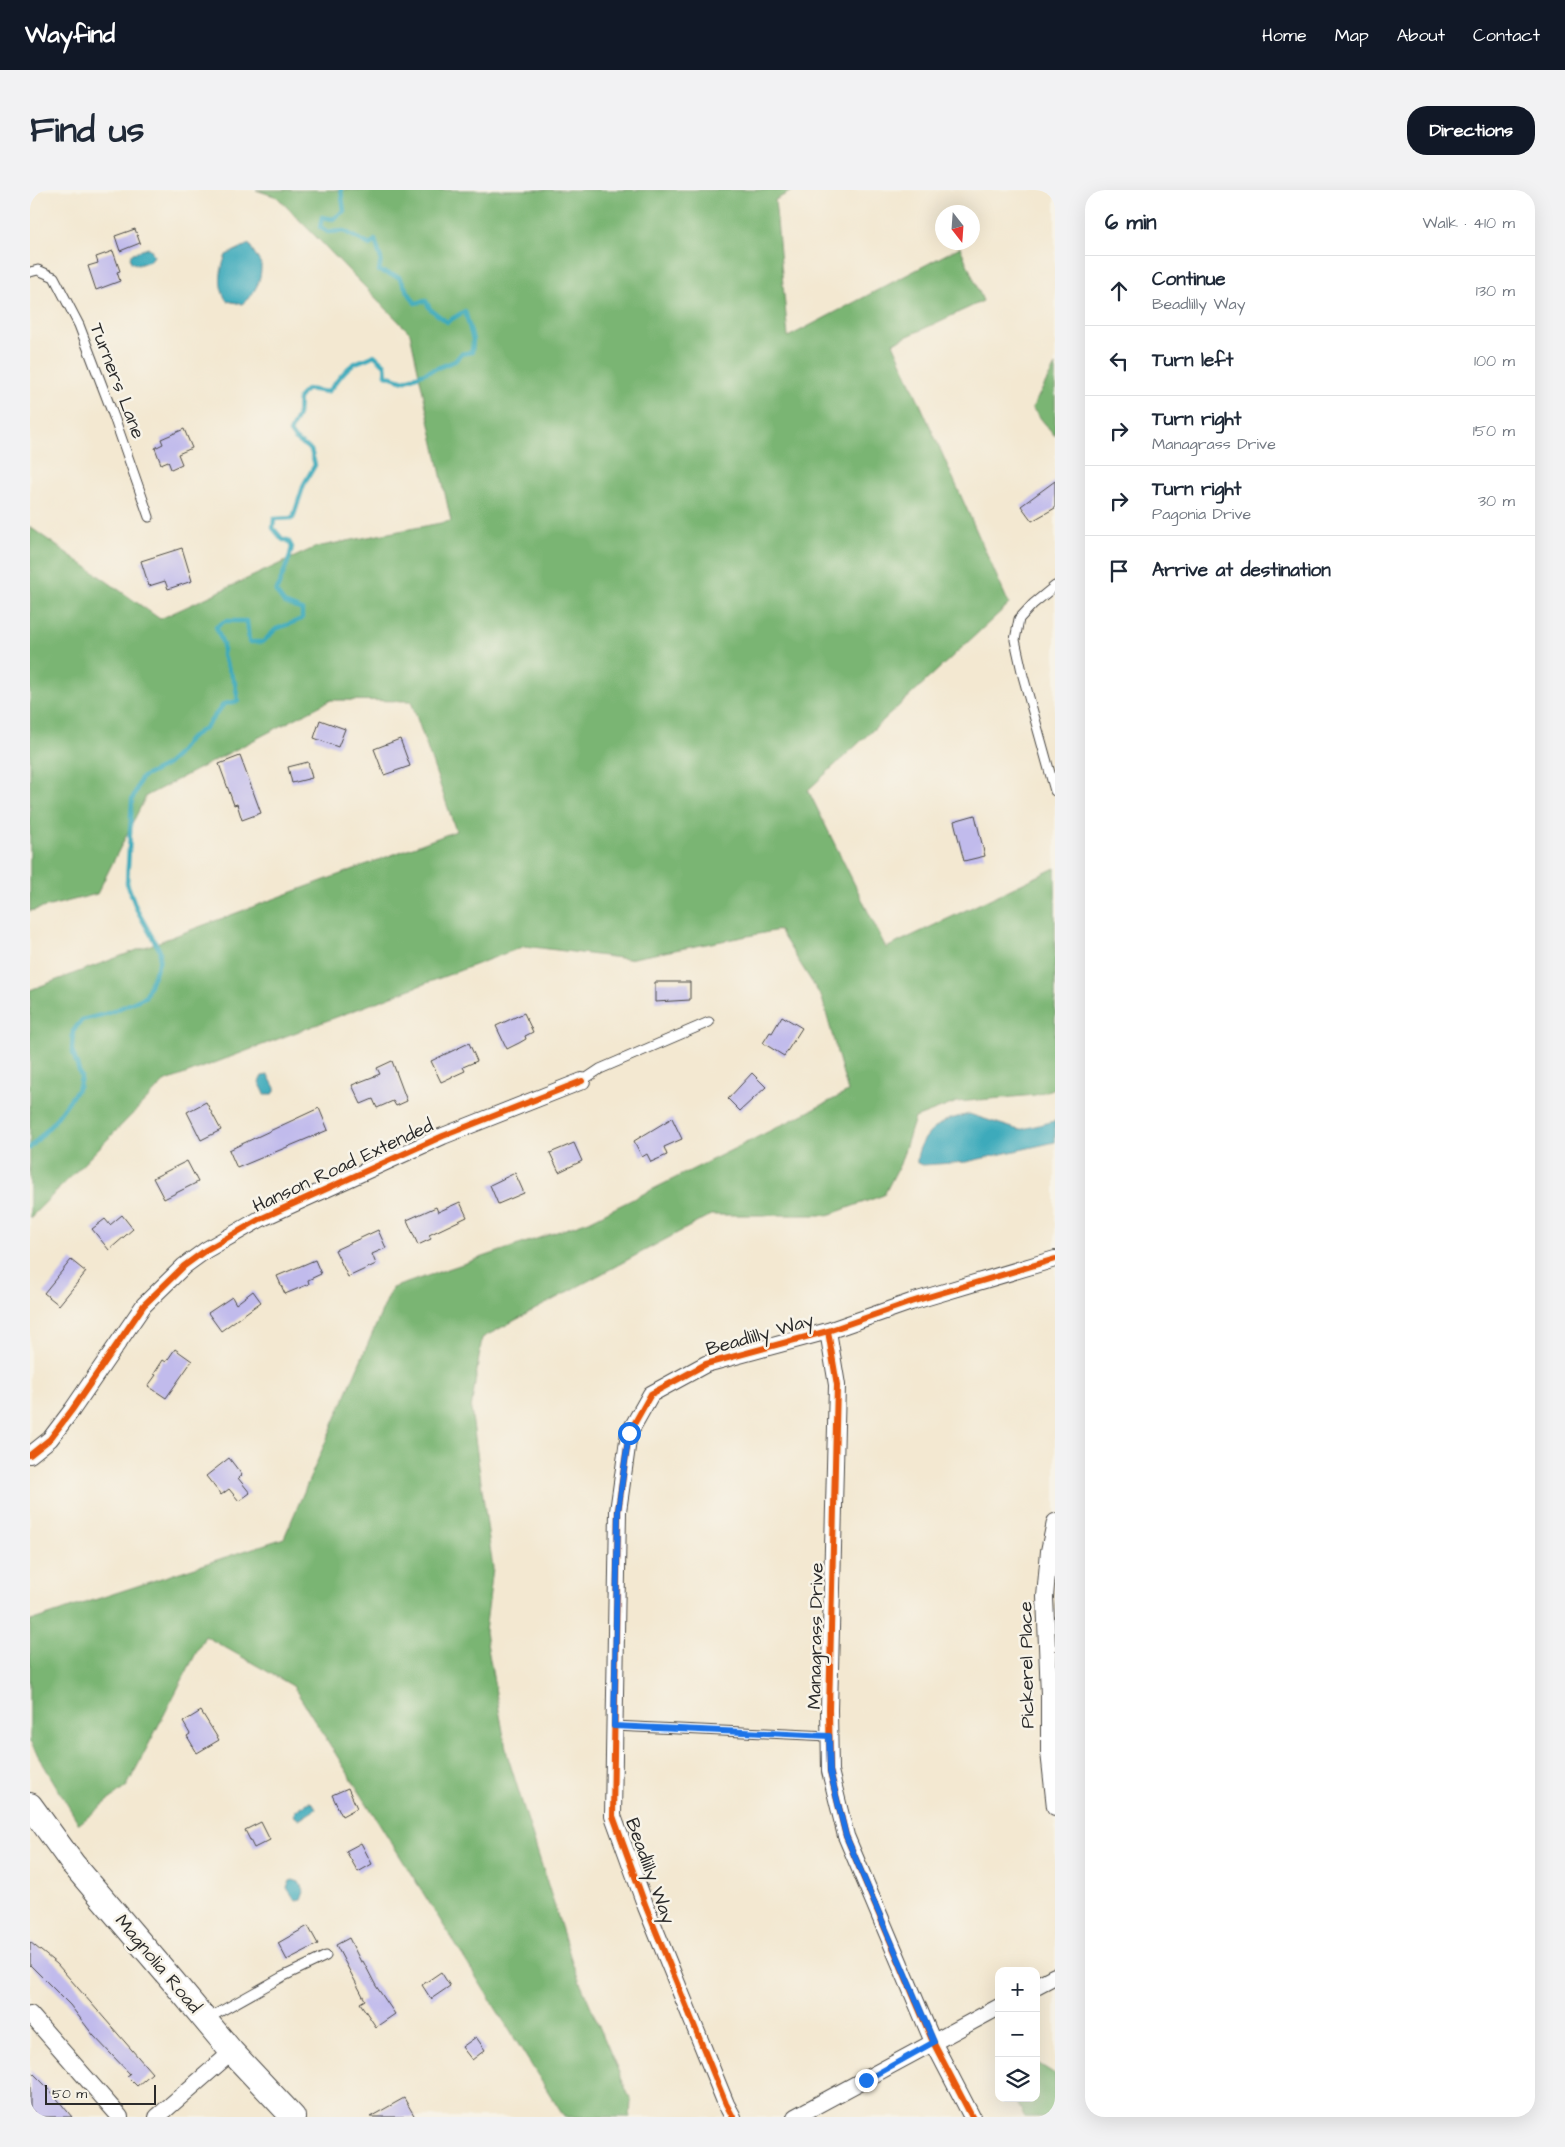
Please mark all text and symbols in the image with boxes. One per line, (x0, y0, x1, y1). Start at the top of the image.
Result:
text: Wayfind (25, 18, 115, 52)
text: Home (1262, 23, 1307, 48)
text: Map (1335, 23, 1369, 48)
text: About (1397, 23, 1445, 48)
text: Contact (1473, 23, 1540, 48)
text: Find us (30, 106, 144, 155)
button: Directions (1407, 106, 1535, 155)
north arrow (935, 205, 980, 250)
text: 6 min (1105, 208, 1157, 237)
text: Walk · 410 m (1423, 212, 1515, 234)
text: Continue (1152, 266, 1226, 293)
icon: ahead (1105, 277, 1133, 305)
text: 130 m (1476, 280, 1515, 302)
text: Beadlilly Way (1152, 293, 1246, 315)
street label: Turners Lane (83, 319, 151, 443)
icon: left (1105, 347, 1133, 375)
text: Turn left (1152, 347, 1233, 374)
text: 100 m (1474, 350, 1515, 372)
text: Turn right (1152, 406, 1241, 433)
icon: right (1105, 417, 1133, 445)
text: 150 m (1473, 420, 1515, 442)
text: Managrass Drive (1152, 433, 1276, 455)
text: Turn right (1152, 476, 1241, 503)
icon: right (1105, 487, 1133, 515)
text: 30 m (1478, 490, 1515, 512)
text: Pagonia Drive (1152, 503, 1251, 525)
icon: arrive (1105, 557, 1133, 585)
text: Arrive at destination (1152, 557, 1331, 584)
street label: Hanson Road Extended (248, 1112, 438, 1220)
street label: Beadlilly Way (703, 1307, 818, 1364)
route start (618, 1422, 641, 1445)
street label: Managrass Drive (801, 1562, 832, 1710)
street label: Pickerel Place (1012, 1601, 1042, 1729)
street label: Beadlilly Way (617, 1814, 682, 1929)
street label: Magnolia Road (108, 1909, 208, 2020)
map controls (995, 1967, 1040, 2102)
button: + (995, 1967, 1040, 2012)
button: − (995, 2012, 1040, 2057)
button: layers (995, 2057, 1040, 2102)
route end (855, 2069, 878, 2092)
scale bar (45, 2082, 156, 2105)
text: 50 m (52, 2084, 87, 2104)

